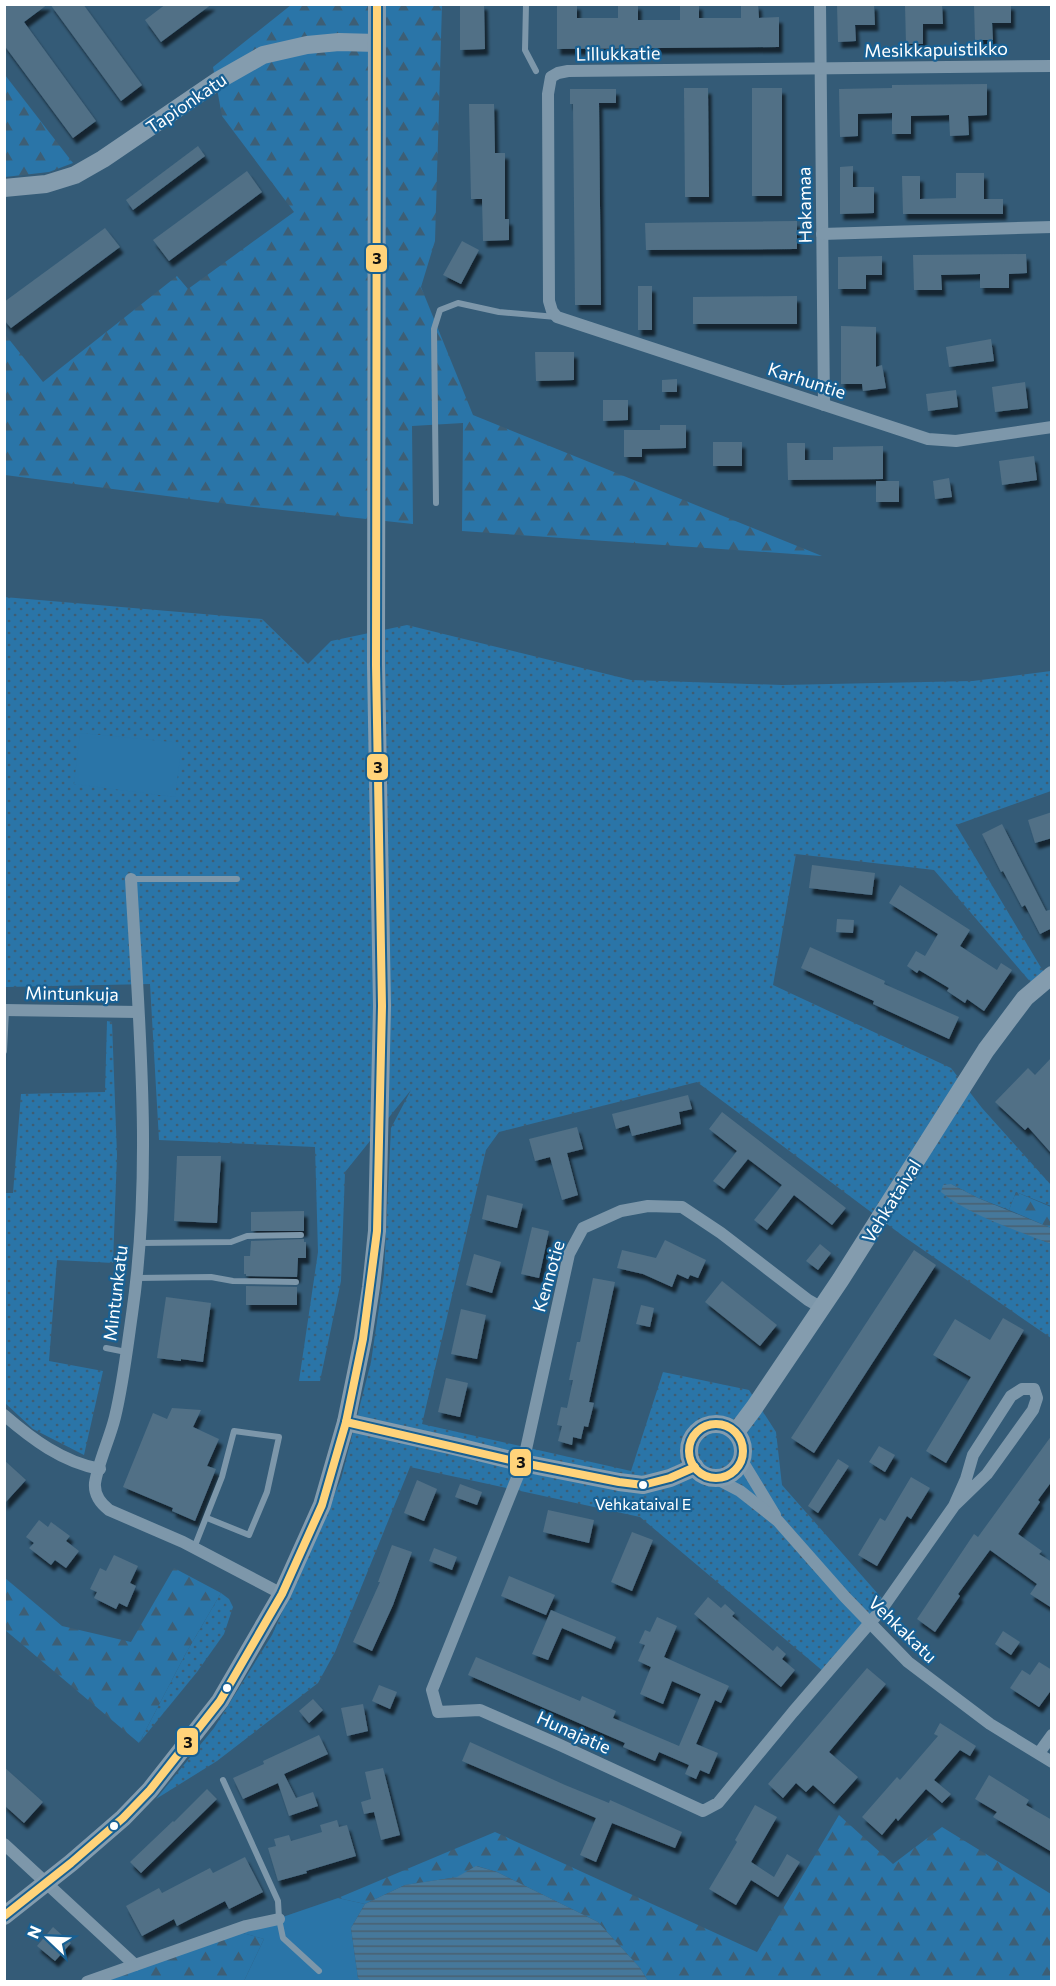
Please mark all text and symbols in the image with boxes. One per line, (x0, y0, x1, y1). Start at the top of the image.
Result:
street label: Mesikkapuistikko (864, 37, 1008, 61)
street label: Lillukkatie (576, 41, 660, 65)
street label: Tapionkatu (142, 68, 230, 138)
street label: Hakamaa (792, 167, 816, 243)
line badge: 3 (365, 244, 388, 273)
text: 3 (372, 248, 382, 267)
street label: Karhuntie (765, 357, 849, 403)
line badge: 3 (366, 753, 389, 781)
text: 3 (373, 757, 383, 776)
street label: Mintunkuja (25, 981, 119, 1005)
street label: Vehkataival (857, 1155, 925, 1247)
street label: Kennotie (527, 1238, 569, 1314)
street label: Mintunkatu (98, 1244, 132, 1342)
line badge: 3 (509, 1448, 532, 1477)
text: 3 (516, 1452, 526, 1471)
marker: Vehkataival E (637, 1479, 649, 1491)
place label: Vehkataival E (595, 1494, 691, 1513)
street label: Vehkakatu (864, 1591, 942, 1667)
unlabelled marker (221, 1682, 233, 1694)
street label: Hunajatie (534, 1706, 614, 1758)
line badge: 3 (176, 1727, 199, 1756)
text: 3 (183, 1732, 193, 1751)
unlabelled marker (108, 1820, 120, 1832)
north arrow (18, 1908, 78, 1968)
text: N (23, 1923, 45, 1941)

